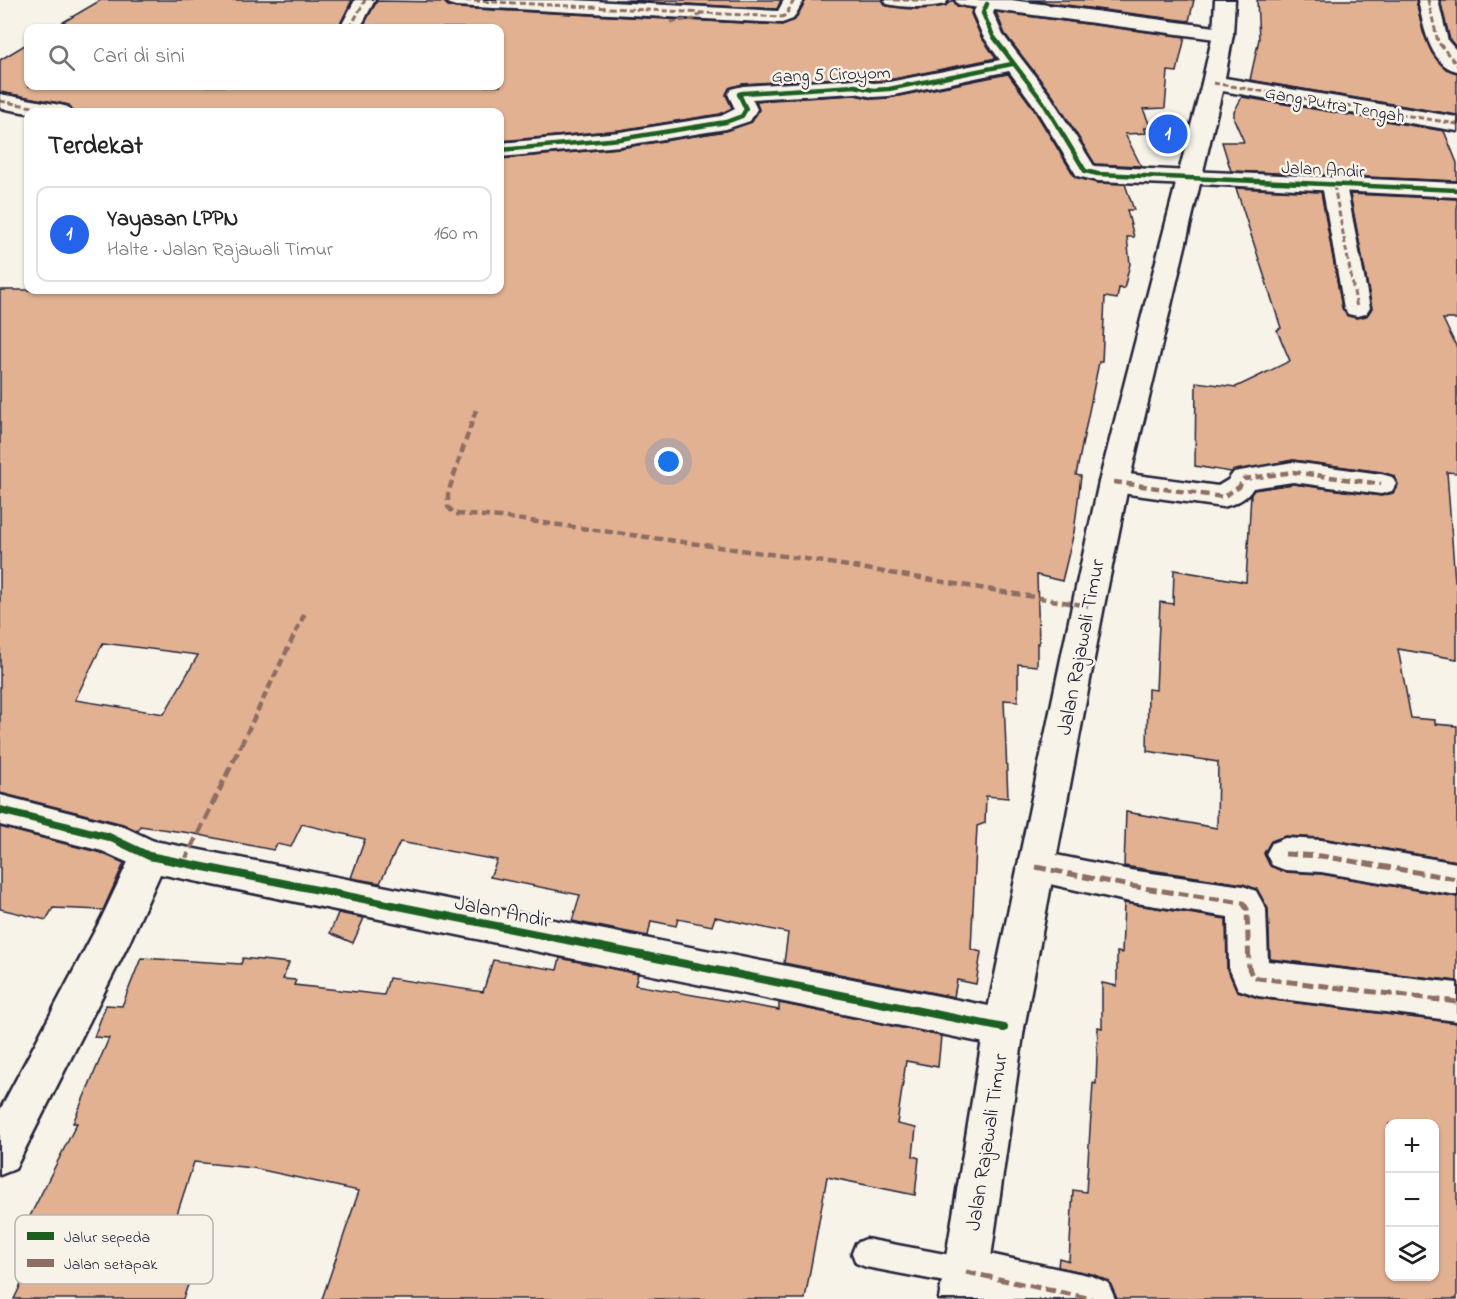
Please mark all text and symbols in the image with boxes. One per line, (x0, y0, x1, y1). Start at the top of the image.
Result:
search box (24, 24, 504, 90)
icon: search (45, 41, 78, 74)
text: Cari di sini (93, 41, 185, 73)
street label: Gang 5 Ciroyom (771, 61, 891, 92)
street label: Gang Putra Tengah (1263, 81, 1407, 132)
pin: 1 (1148, 112, 1188, 156)
text: Terdekat (48, 128, 143, 166)
street label: Jalan Andir (1281, 156, 1366, 186)
text: Yayasan LPPN (107, 204, 238, 236)
text: 1 (66, 220, 73, 249)
text: 160 m (434, 220, 478, 249)
text: Halte · Jalan Rajawali Timur (107, 236, 333, 265)
your location (654, 447, 683, 476)
street label: Jalan Rajawali Timur (1050, 556, 1114, 738)
street label: Jalan Andir (452, 889, 554, 937)
street label: Jalan Rajawali Timur (959, 1051, 1017, 1233)
map controls (1385, 1119, 1439, 1281)
button: + (1385, 1119, 1439, 1173)
button: − (1385, 1173, 1439, 1227)
legend (15, 1215, 213, 1284)
text: Jalur sepeda (64, 1226, 150, 1250)
button: layers (1385, 1227, 1439, 1281)
text: Jalan setapak (64, 1253, 158, 1277)

